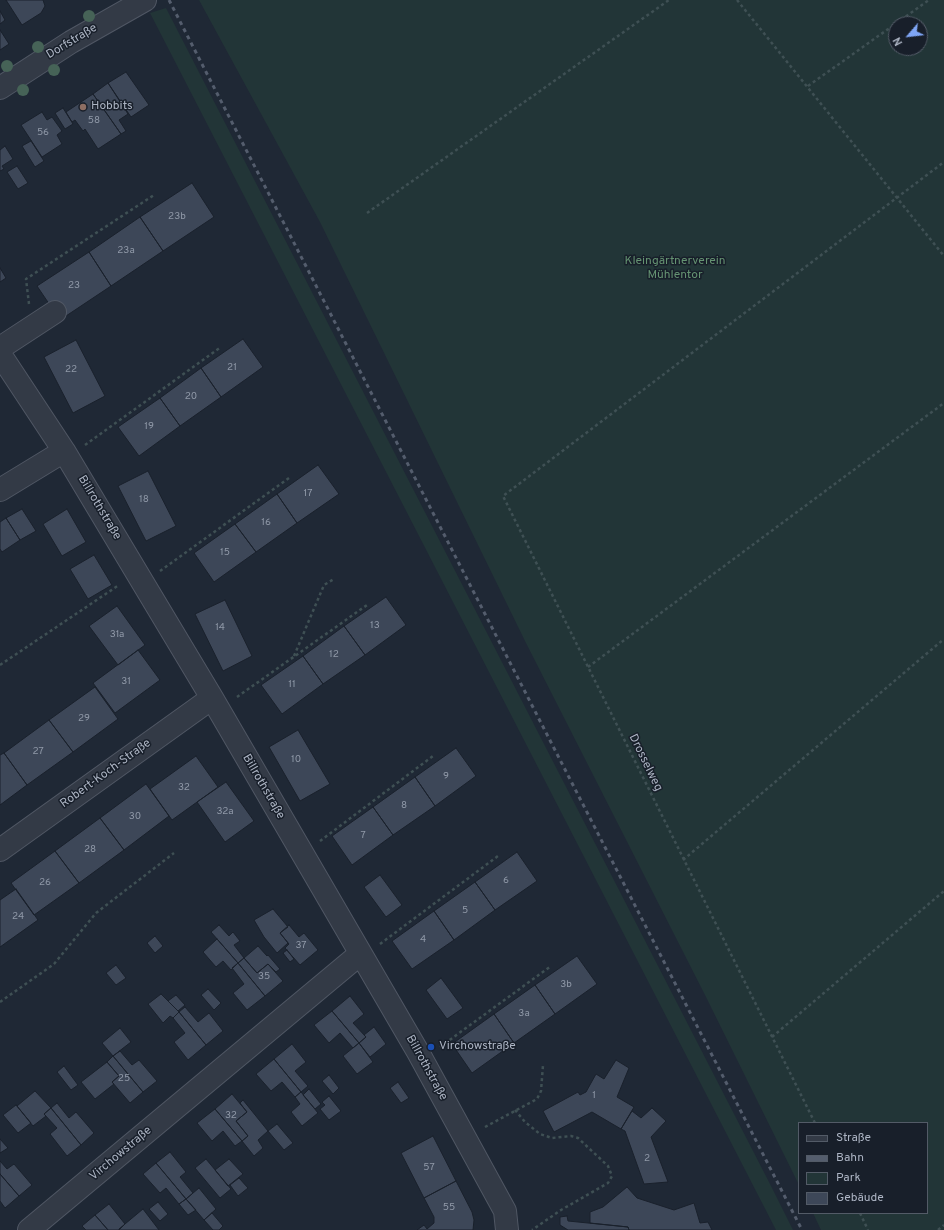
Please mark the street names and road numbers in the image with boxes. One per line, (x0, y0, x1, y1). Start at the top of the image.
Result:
street label: Dorfstraße (44, 21, 100, 63)
street label: Billrothstraße (74, 473, 124, 543)
street label: Drosselweg (625, 732, 665, 794)
street label: Robert-Koch-Straße (58, 736, 154, 812)
street label: Billrothstraße (239, 752, 287, 822)
street label: Billrothstraße (402, 1033, 450, 1103)
street label: Virchowstraße (87, 1124, 155, 1184)

